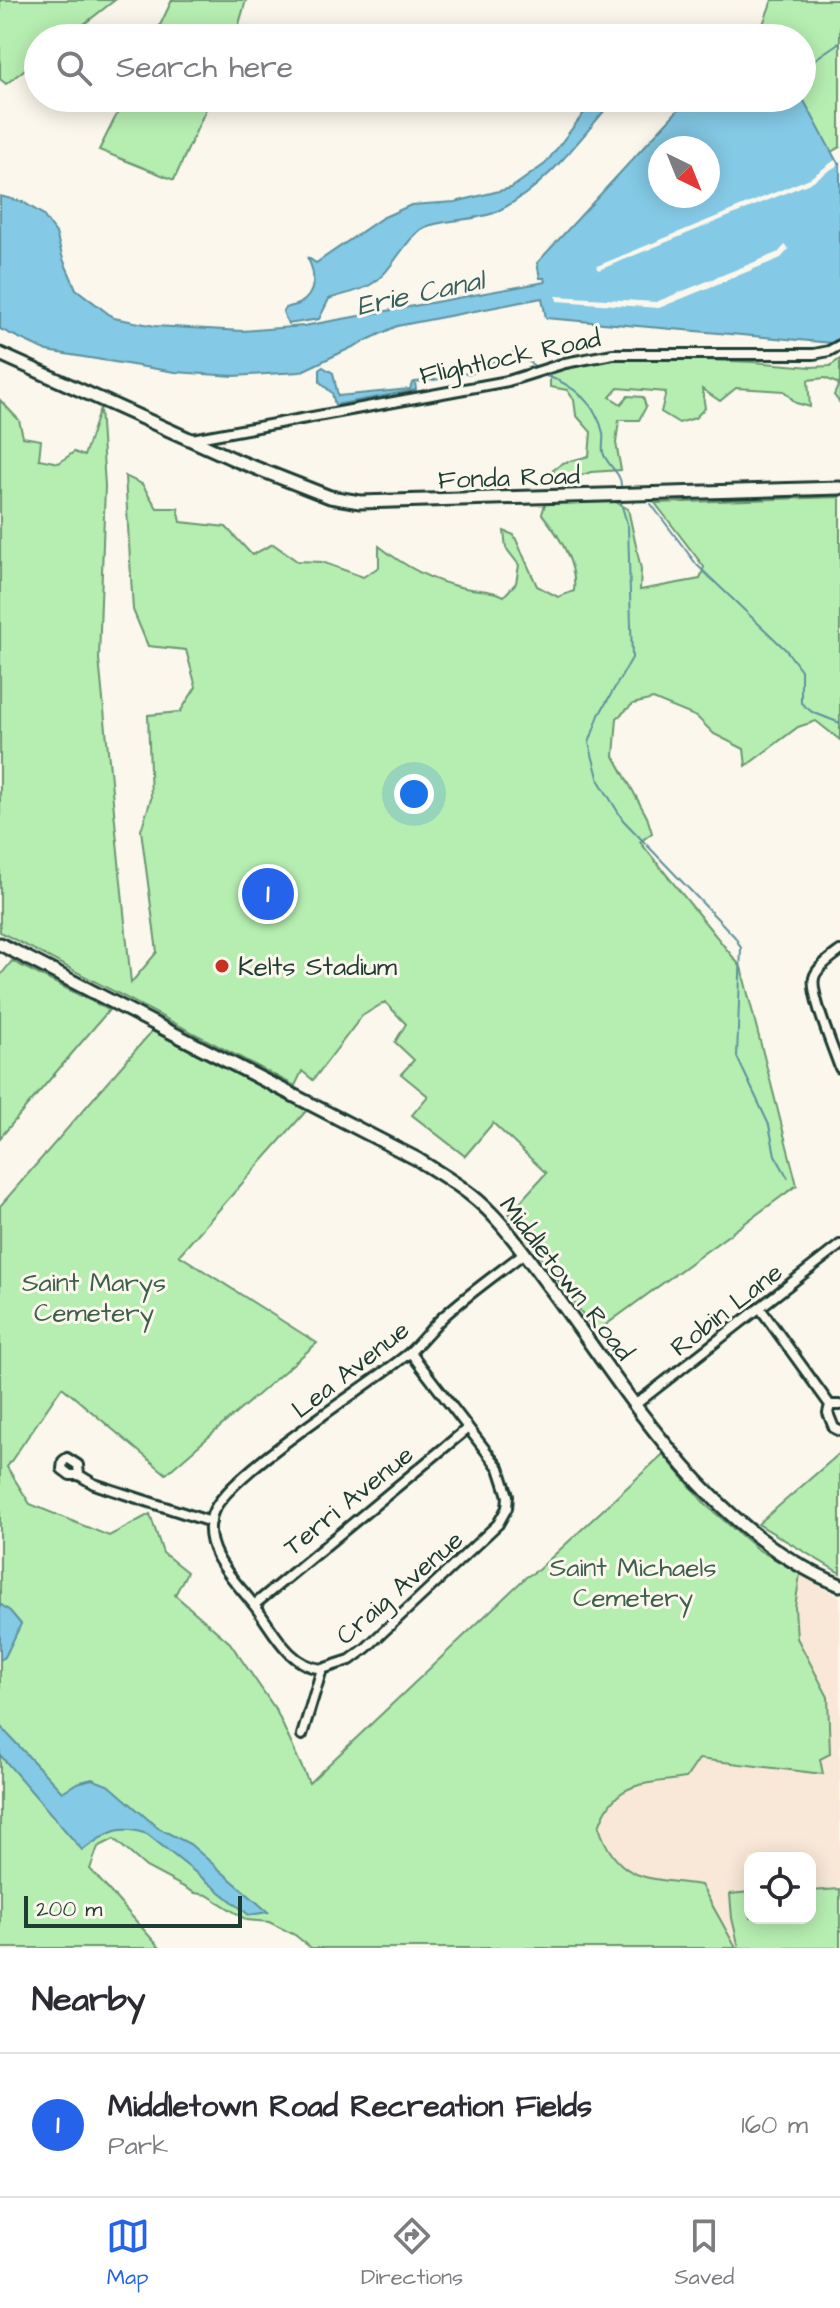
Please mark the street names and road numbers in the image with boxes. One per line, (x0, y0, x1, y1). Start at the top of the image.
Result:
street label: Flightlock Road (416, 320, 604, 396)
street label: Fonda Road (437, 458, 581, 498)
street label: Middletown Road (491, 1189, 642, 1368)
street label: Robin Lane (663, 1255, 790, 1365)
street label: Lea Avenue (284, 1312, 417, 1427)
street label: Terri Avenue (276, 1437, 421, 1564)
street label: Craig Avenue (328, 1522, 472, 1655)

